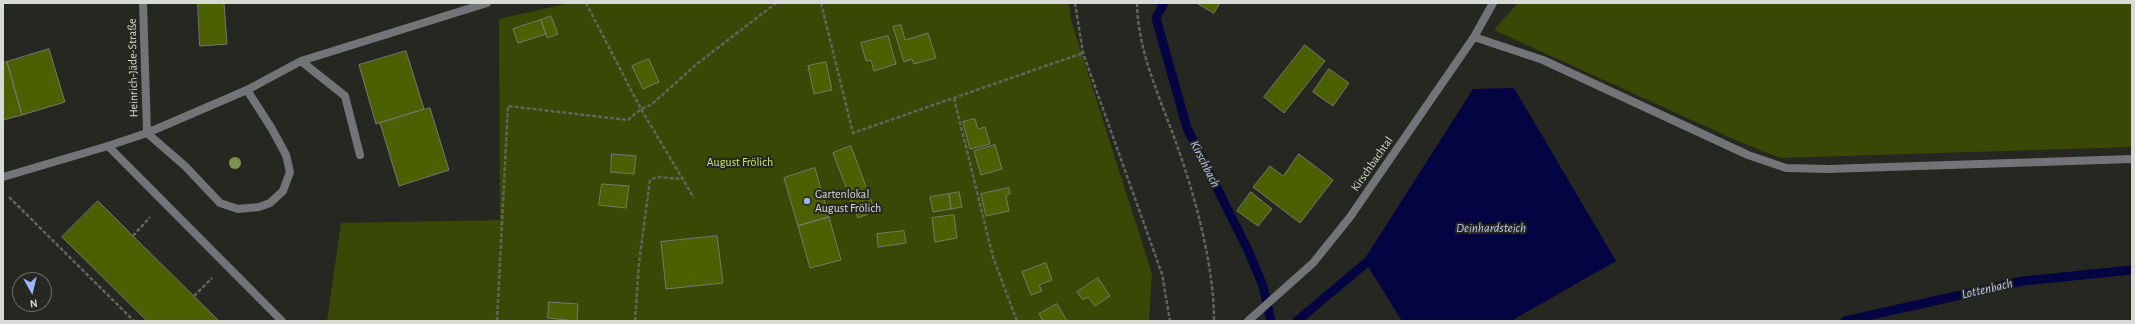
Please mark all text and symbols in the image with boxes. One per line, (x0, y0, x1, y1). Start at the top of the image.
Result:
street label: Heinrich-Jäde-Straße (125, 18, 141, 118)
street label: Kirschbachtal (1348, 134, 1396, 194)
water label: Kirschbach (1187, 138, 1223, 190)
park label: August Frölich (707, 155, 773, 169)
place label: Gartenlokal August Frölich (815, 187, 881, 215)
marker: Gartenlokal August Frölich (802, 196, 812, 206)
water label: Deinhardsteich (1456, 220, 1526, 236)
north arrow (12, 272, 52, 312)
water label: Lottenbach (1960, 276, 2014, 302)
text: N (29, 297, 38, 309)

